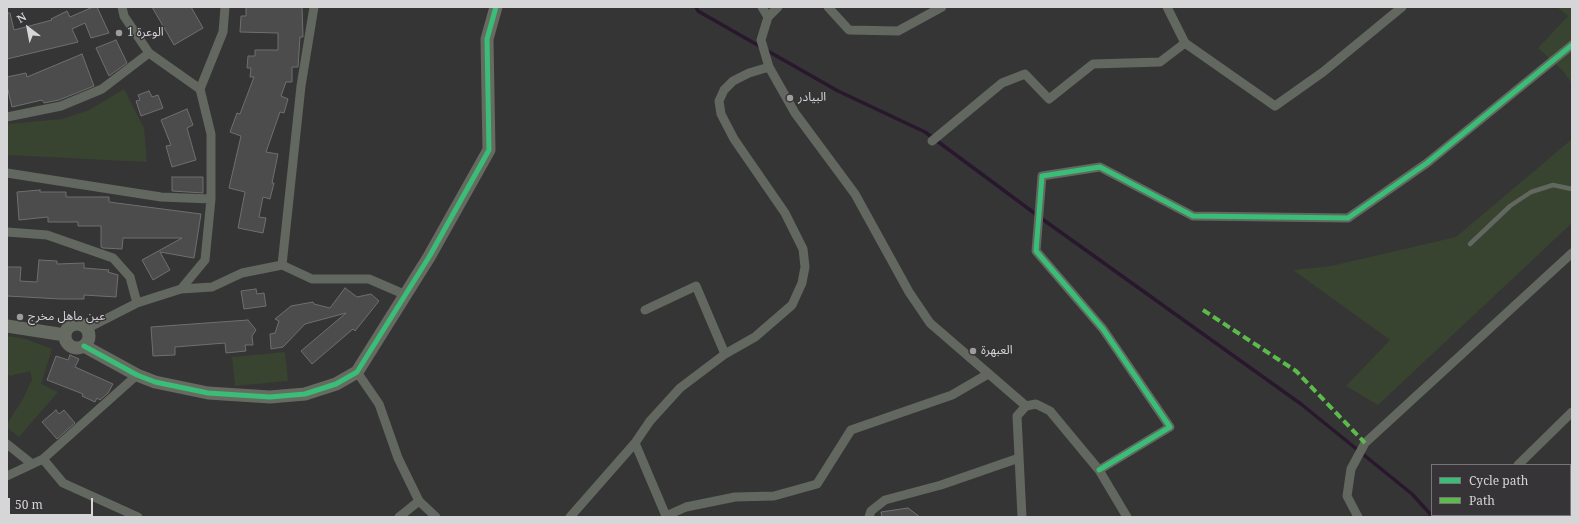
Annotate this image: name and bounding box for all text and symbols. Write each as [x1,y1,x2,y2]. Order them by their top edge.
north arrow [8,8,48,48]
text: N [14,9,29,26]
place label: الوعرة 1 [127,26,164,40]
marker: الوعرة 1 [114,28,124,38]
place label: البيادر [798,91,826,105]
marker: البيادر [785,93,795,103]
place label: عين ماهل مخرج [28,310,105,324]
marker: عين ماهل مخرج [15,312,25,322]
place label: العبهرة [981,344,1013,358]
marker: العبهرة [968,346,978,356]
legend [1431,464,1571,516]
text: Cycle path [1469,472,1528,489]
scale bar [10,490,95,516]
text: Path [1469,492,1495,509]
text: 50 m [15,496,43,513]

